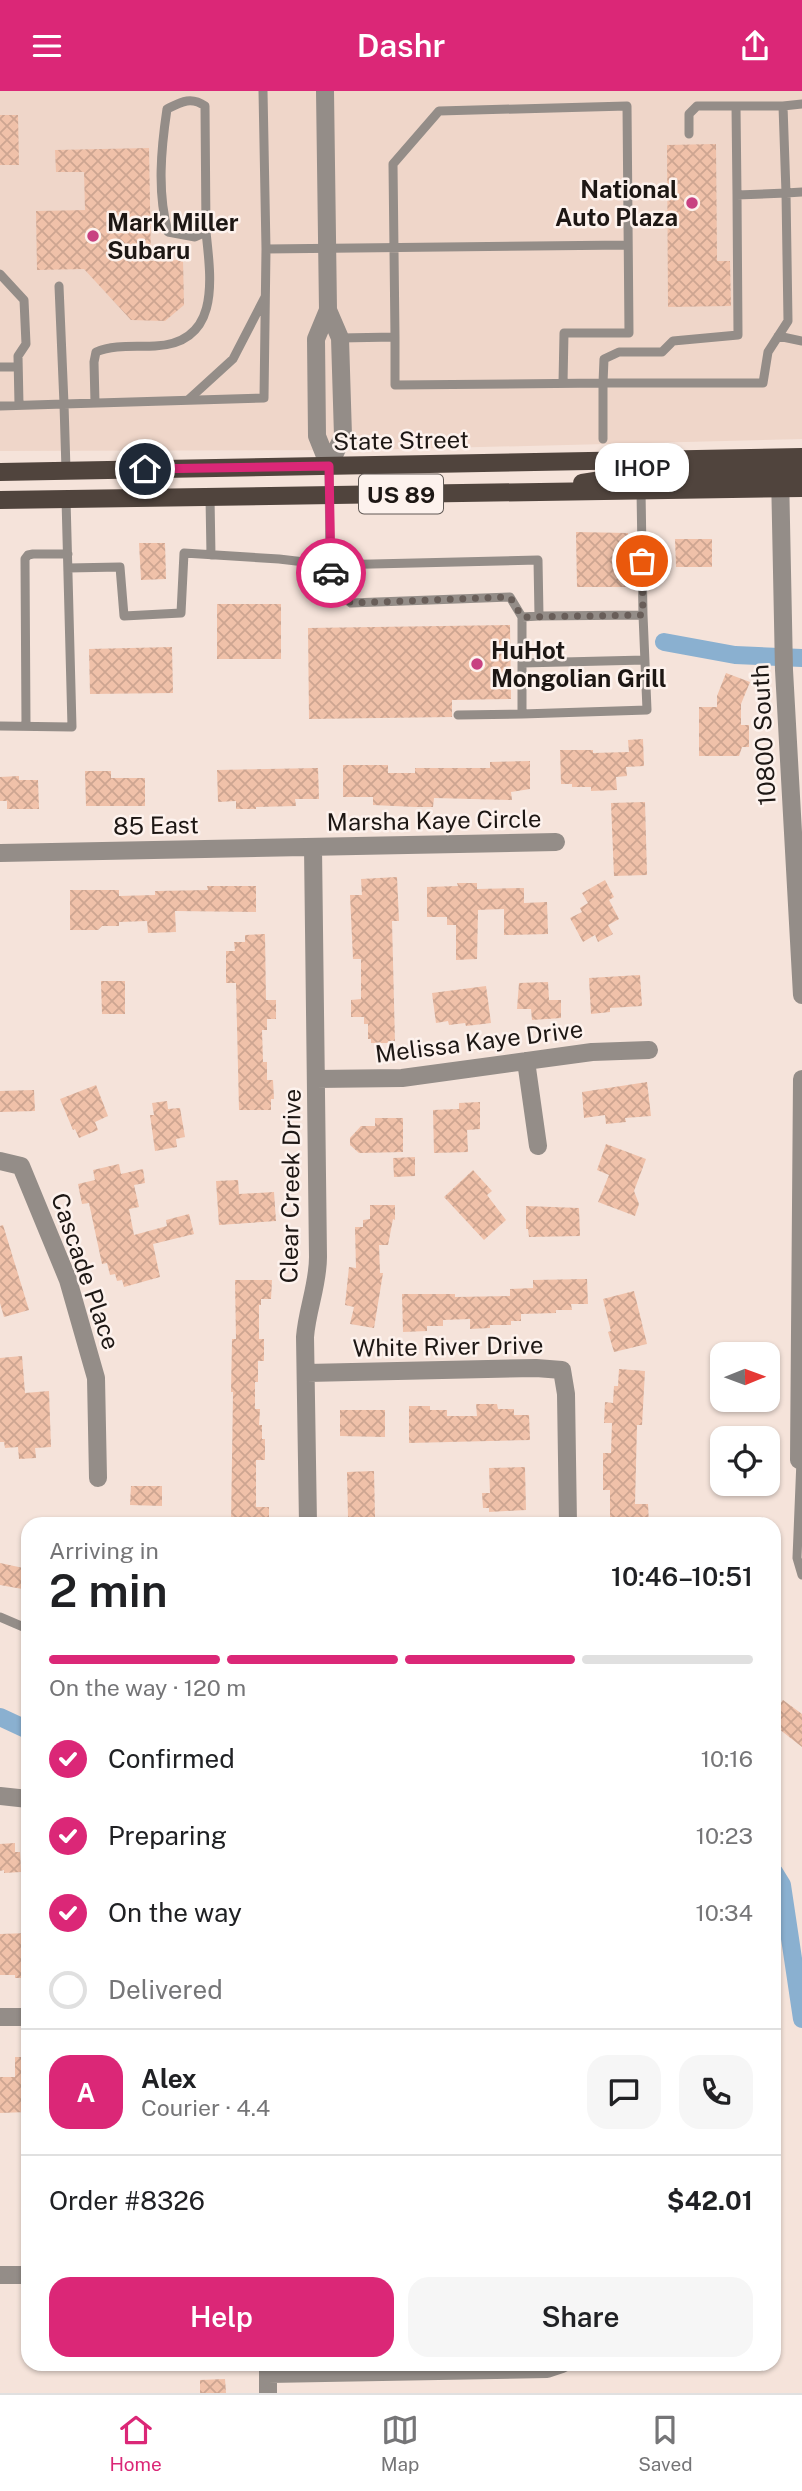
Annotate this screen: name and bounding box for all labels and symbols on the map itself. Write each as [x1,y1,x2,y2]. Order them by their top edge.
place label: National Auto Plaza [555,175,678,231]
marker: National Auto Plaza [684,195,700,211]
place label: Mark Miller Subaru [107,208,239,264]
marker: Mark Miller Subaru [85,228,101,244]
street label: State Street [333,425,469,455]
pin [115,439,175,499]
callout: IHOP [595,442,689,491]
road number: US 89 [359,475,443,513]
pin [612,531,672,591]
courier [296,538,366,608]
place label: HuHot Mongolian Grill [491,636,667,692]
marker: HuHot Mongolian Grill [469,656,485,672]
street label: 10800 South [745,664,781,806]
street label: Marsha Kaye Circle [326,804,542,836]
street label: 85 East [113,810,199,840]
street label: Melissa Kaye Drive [373,1014,585,1068]
street label: Clear Creek Drive [274,1088,306,1284]
street label: Cascade Place [46,1189,126,1353]
street label: White River Drive [352,1330,544,1362]
north arrow [710,1342,780,1412]

